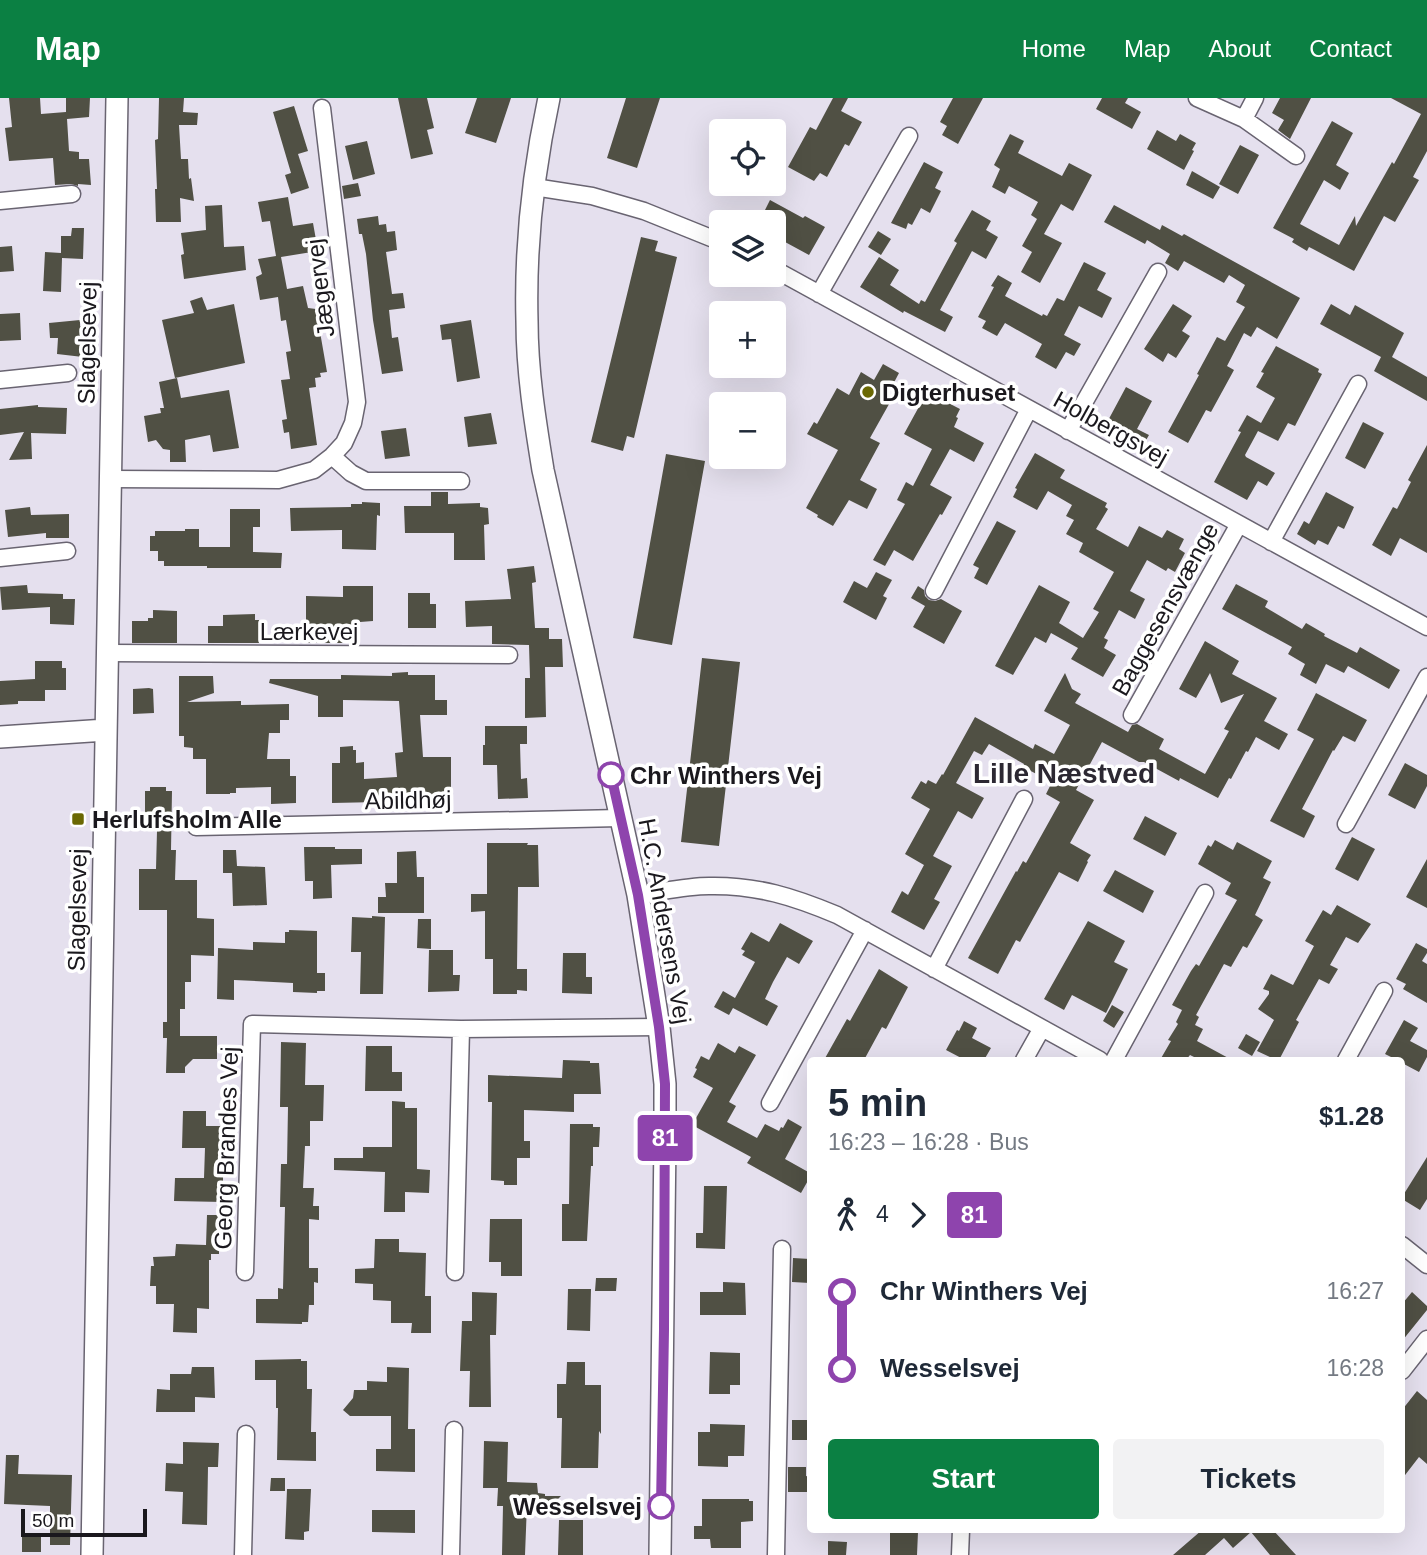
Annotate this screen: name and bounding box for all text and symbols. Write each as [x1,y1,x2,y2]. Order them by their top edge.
text: Map [35,30,101,67]
text: Home [1022,35,1086,62]
text: Map [1124,35,1171,62]
text: About [1209,35,1271,62]
text: Contact [1309,35,1392,62]
map controls [709,119,786,469]
button: locate [709,119,786,196]
button: layers [709,210,786,287]
street label: Jægervej [301,237,339,339]
street label: Slagelsevej [72,281,102,405]
button: + [709,301,786,378]
place label: Digterhuset [882,379,1015,406]
marker: Digterhuset [860,384,876,400]
street label: Holbergsvej [1049,385,1173,471]
button: − [709,392,786,469]
street label: Baggesensvænge [1106,518,1224,700]
street label: Lærkevej [260,618,358,645]
district label: Lille Næstved [973,758,1155,789]
marker: Chr Winthers Vej [598,762,624,788]
place label: Chr Winthers Vej [630,762,822,789]
street label: Abildhøj [364,786,452,814]
place label: Herlufsholm Alle [92,806,282,833]
marker: Herlufsholm Alle [70,811,86,827]
street label: H.C. Andersens Vej [634,816,696,1026]
street label: Slagelsevej [62,848,92,972]
street label: Georg Brandes Vej [209,1046,243,1250]
text: 5 min [828,1082,927,1124]
text: $1.28 [1319,1101,1384,1131]
line badge: 81 [634,1115,696,1161]
text: 81 [652,1124,678,1151]
text: 16:23 – 16:28 · Bus [828,1129,1029,1155]
icon: walk [828,1196,866,1234]
icon: forward [899,1196,937,1234]
text: 4 [876,1201,889,1227]
text: 81 [961,1201,988,1228]
text: Chr Winthers Vej [880,1276,1088,1306]
text: 16:27 [1326,1278,1384,1304]
text: Wesselsvej [880,1353,1020,1383]
text: 16:28 [1326,1355,1384,1381]
button: Start [828,1439,1099,1519]
button: Tickets [1113,1439,1384,1519]
place label: Wesselsvej [513,1493,642,1520]
marker: Wesselsvej [648,1493,674,1519]
scale bar [21,1506,147,1538]
text: 50 m [32,1510,74,1531]

